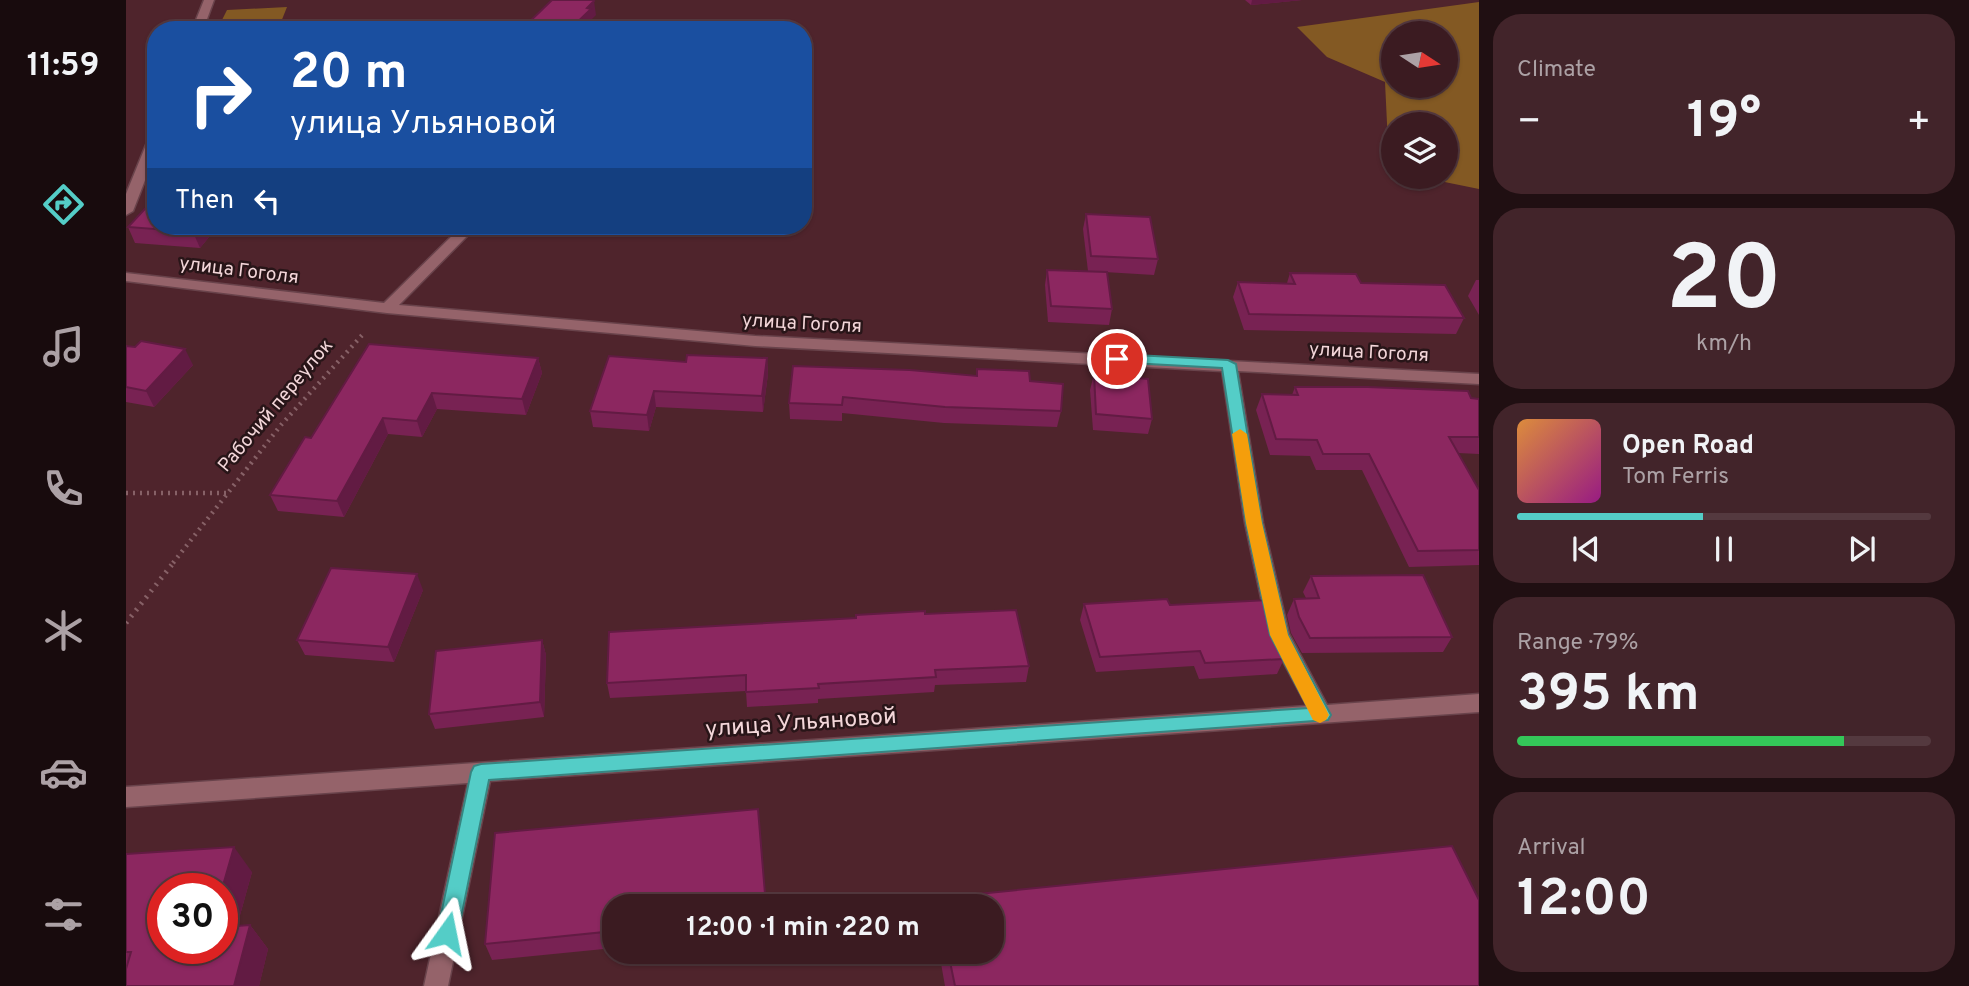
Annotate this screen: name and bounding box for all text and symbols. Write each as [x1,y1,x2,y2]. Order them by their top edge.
north arrow [1381,21,1458,98]
map controls [1381,21,1458,189]
text: 20 m [290,44,407,106]
text: 11:59 [27,47,99,87]
icon: right [175,49,266,140]
text: Climate [1517,56,1596,85]
text: 19° [1687,90,1761,156]
text: − [1517,99,1542,148]
text: + [1906,99,1931,148]
text: улица Ульяновой [290,105,557,145]
button: layers [1381,112,1458,189]
icon: directions [39,180,88,229]
icon: left [248,182,286,220]
text: Then [175,185,234,218]
text: 20 [1666,227,1782,342]
street label: улица Гоголя [178,252,300,290]
street label: улица Гоголя [741,309,863,339]
icon: music [39,322,88,371]
pin [1087,329,1147,389]
text: km/h [1696,330,1752,359]
street label: Рабочий переулок [213,334,339,478]
street label: улица Гоголя [1308,338,1430,368]
icon: arrive [1098,340,1136,378]
text: Open Road [1622,430,1754,463]
text: Tom Ferris [1622,463,1729,492]
icon: phone [39,464,88,513]
icon: previous [1567,530,1605,568]
icon: pause [1705,530,1743,568]
icon: next [1843,530,1881,568]
icon: climate [39,606,88,655]
text: Range · 79% [1517,629,1639,658]
text: 395 km [1517,663,1700,729]
street label: улица Ульяновой [704,703,898,745]
icon: car [39,748,88,797]
text: Arrival [1517,834,1586,863]
text: 12:00 [1517,868,1651,934]
speed limit sign: 30 [147,873,238,964]
icon: filters [39,890,88,939]
position arrow [410,896,484,970]
text: 12:00 · 1 min · 220 m [686,912,920,945]

